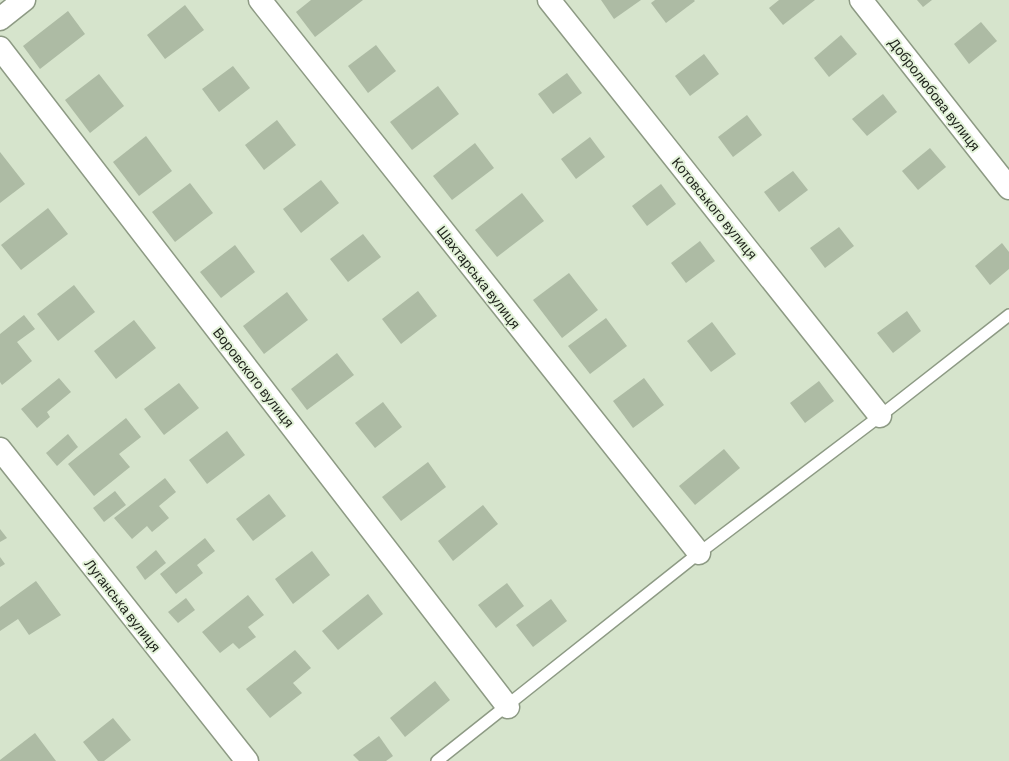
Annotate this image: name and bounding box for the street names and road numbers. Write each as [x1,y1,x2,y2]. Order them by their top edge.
street label: Добролюбова вулиця [886,34,984,154]
street label: Котовського вулиця [669,154,761,262]
street label: Шахтарська вулиця [434,222,524,332]
street label: Воровского вулиця [210,324,298,430]
street label: Луганська вулиця [81,555,165,655]

